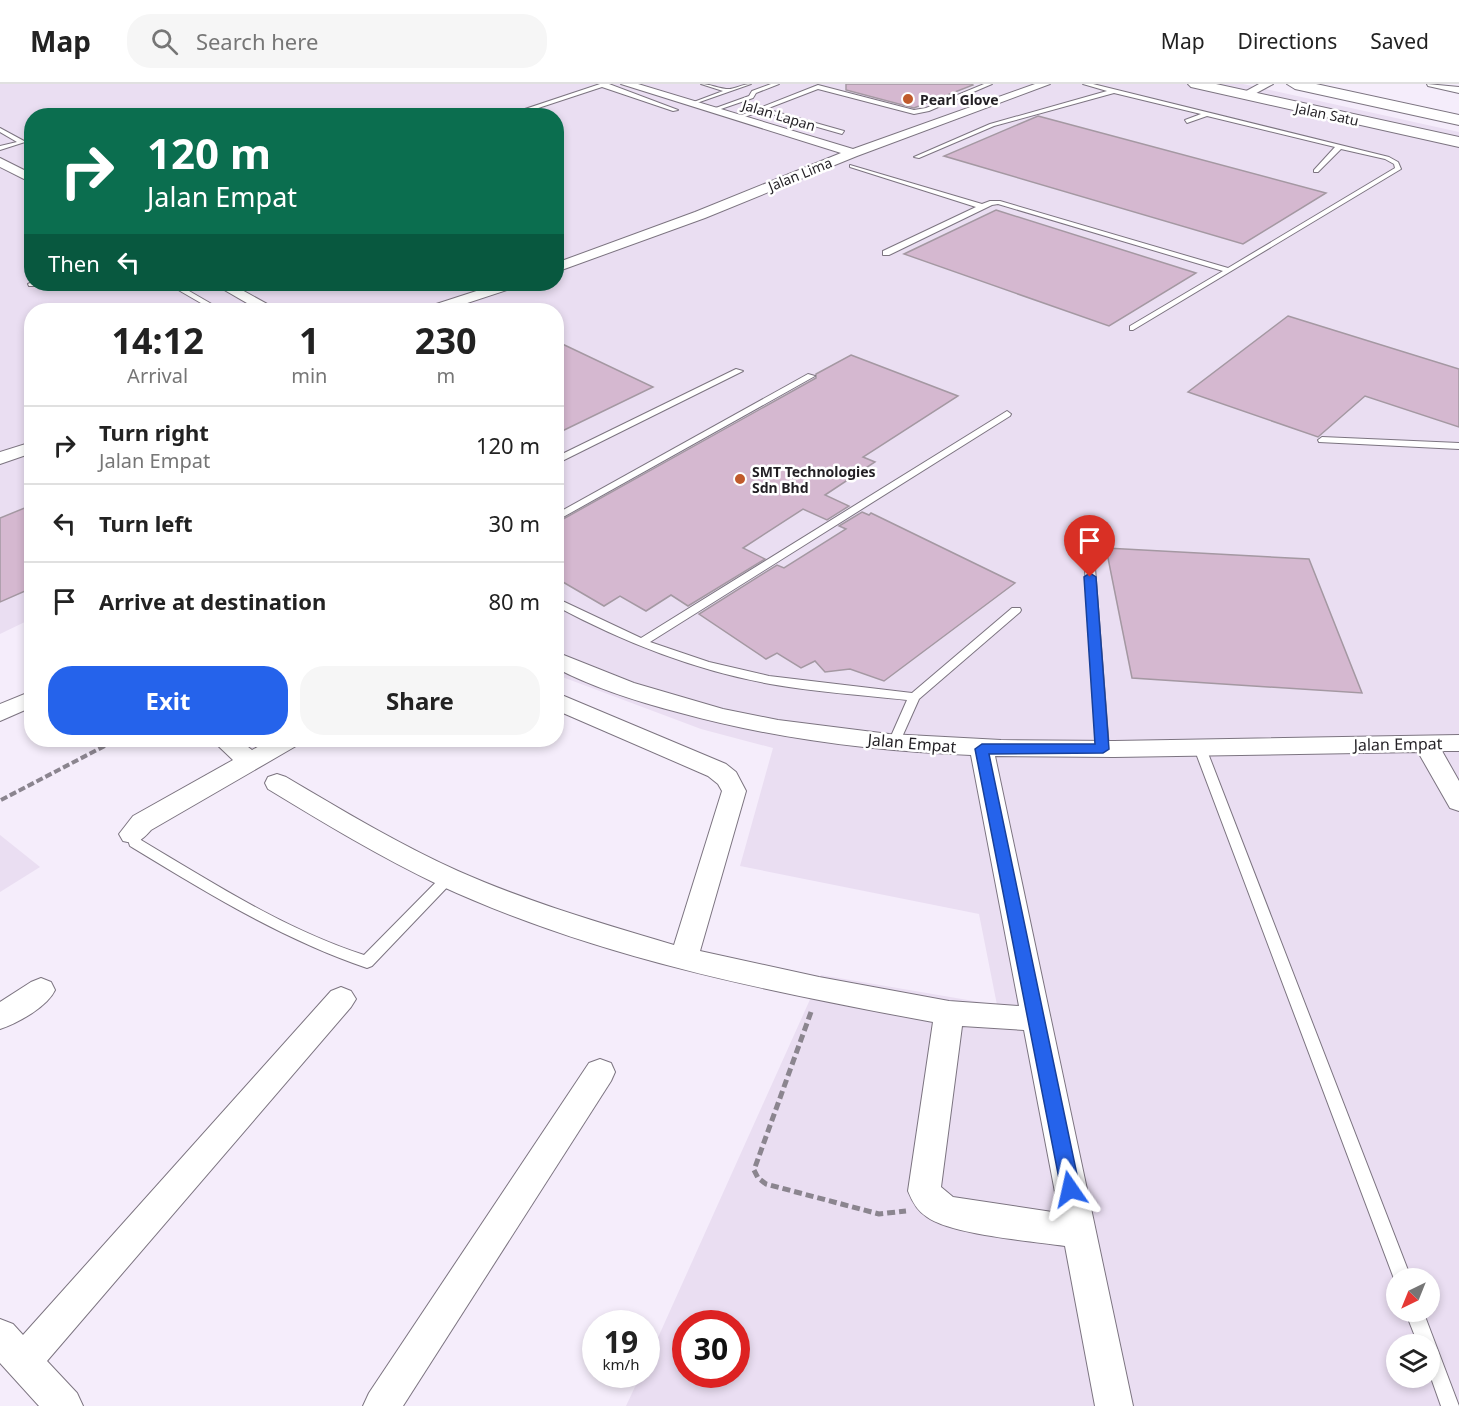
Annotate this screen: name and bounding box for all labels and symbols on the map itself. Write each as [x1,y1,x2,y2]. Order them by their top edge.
place label: Pearl Glove [920,90,999,109]
marker: Pearl Glove [901,92,915,106]
street label: Jalan Lapan [738,94,818,135]
street label: Jalan Satu [1291,98,1361,130]
street label: Jalan Lima [763,153,835,196]
place label: SMT Technologies Sdn Bhd [752,462,876,497]
marker: SMT Technologies Sdn Bhd [733,472,747,486]
pin [1064,515,1115,577]
street label: Jalan Empat [865,728,957,758]
street label: Jalan Empat [1351,732,1443,756]
position arrow [1038,1157,1102,1221]
north arrow [1386,1268,1440,1322]
speed limit sign: 30 [672,1310,750,1388]

